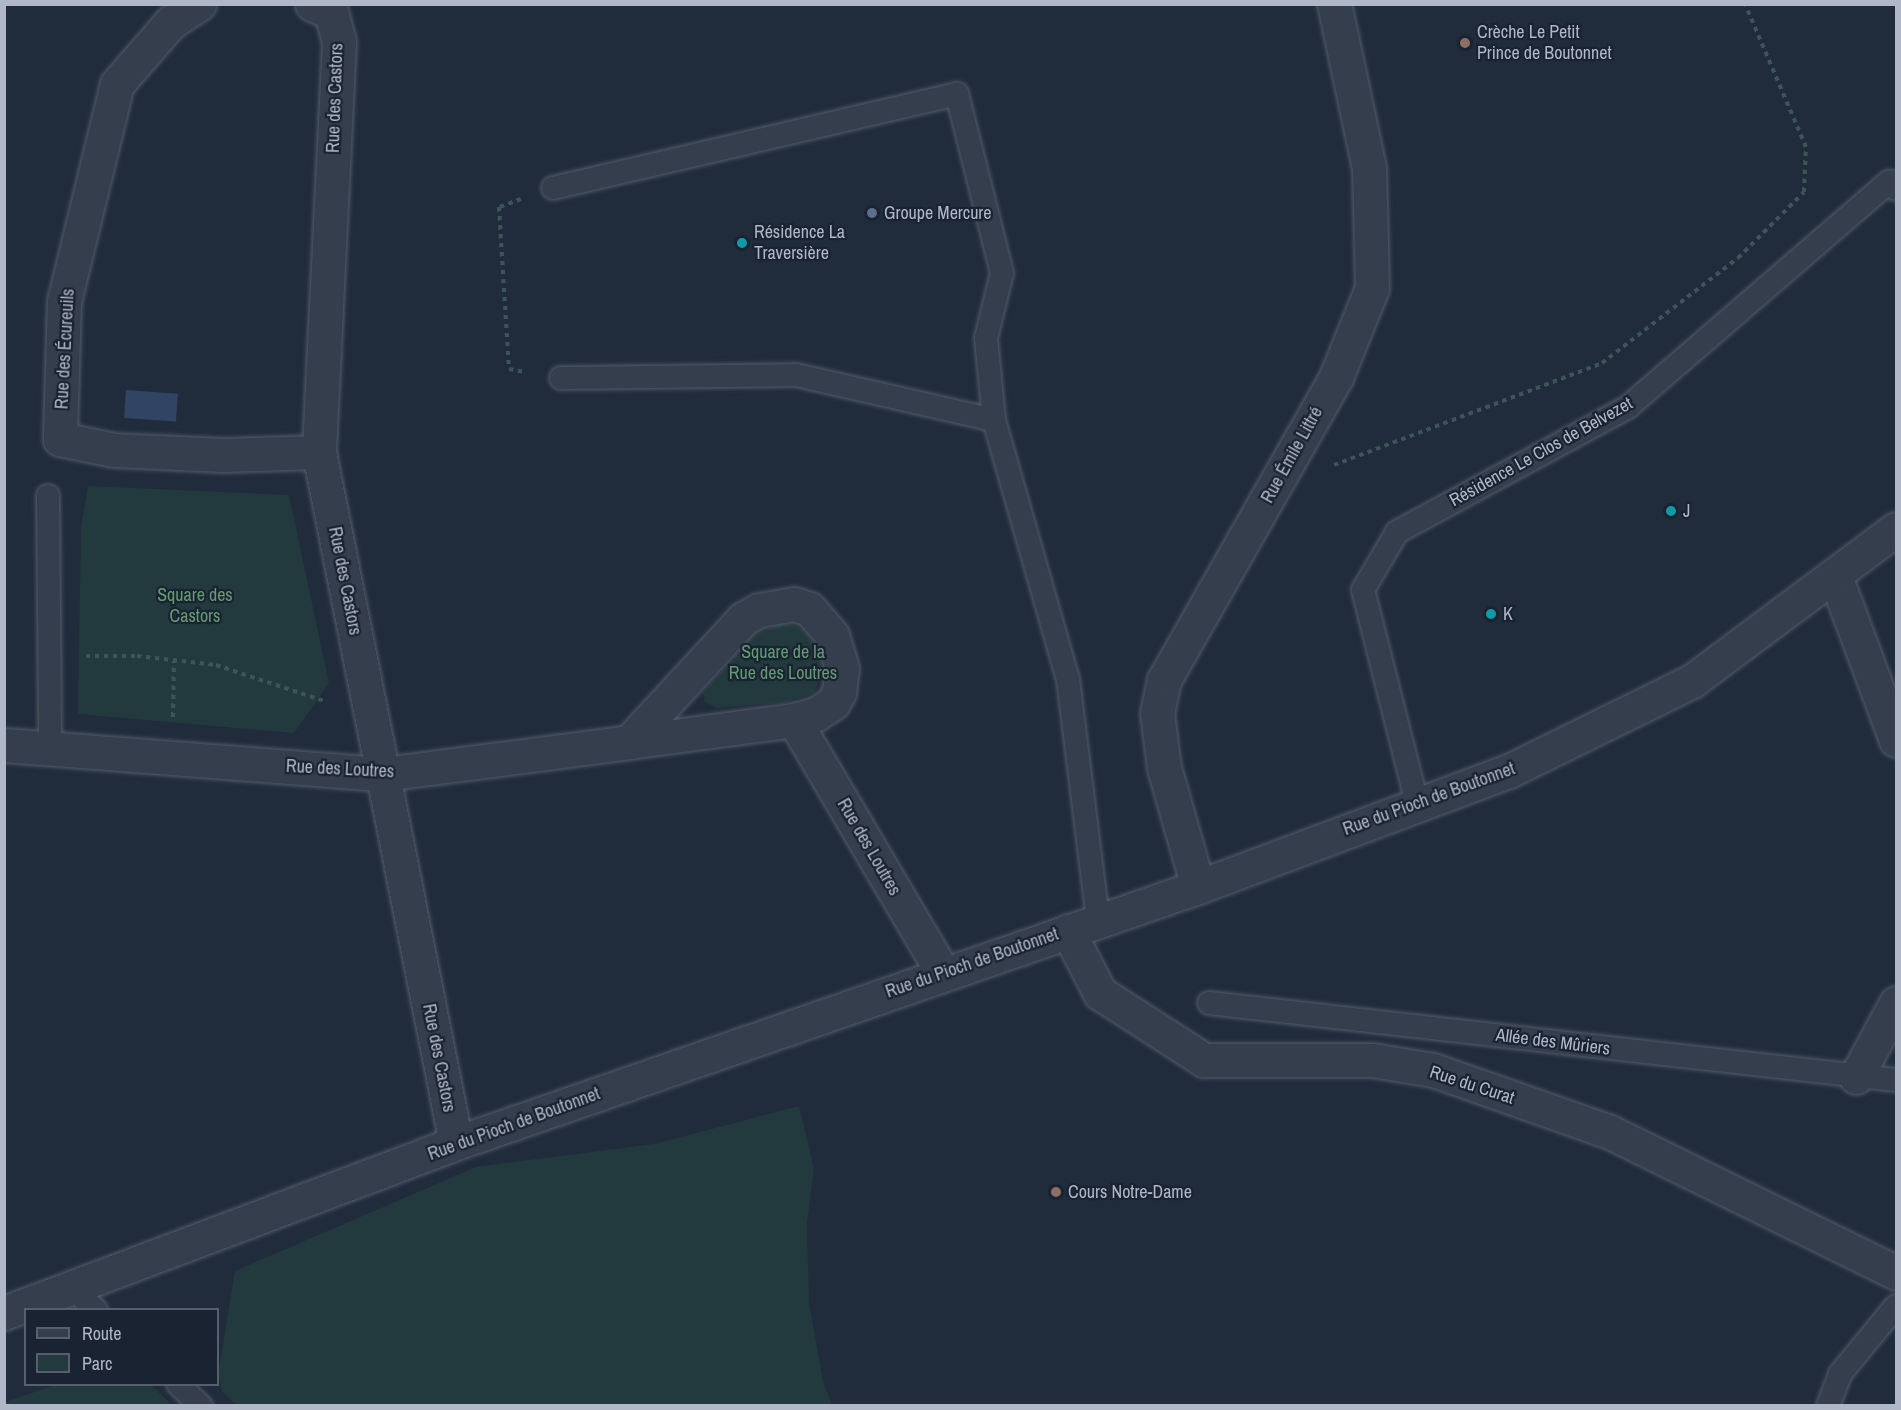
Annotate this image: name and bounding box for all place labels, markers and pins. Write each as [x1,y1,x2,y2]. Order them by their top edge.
place label: Crèche Le Petit Prince de Boutonnet [1477,22,1612,64]
marker: Crèche Le Petit Prince de Boutonnet [1458,36,1472,50]
place label: Groupe Mercure [884,202,991,224]
marker: Groupe Mercure [865,206,879,220]
place label: Résidence La Traversière [754,222,845,264]
marker: Résidence La Traversière [735,236,749,250]
place label: J [1683,500,1690,522]
marker: J [1664,504,1678,518]
place label: K [1503,603,1513,625]
marker: K [1484,607,1498,621]
place label: Cours Notre-Dame [1068,1181,1192,1203]
marker: Cours Notre-Dame [1049,1185,1063,1199]

